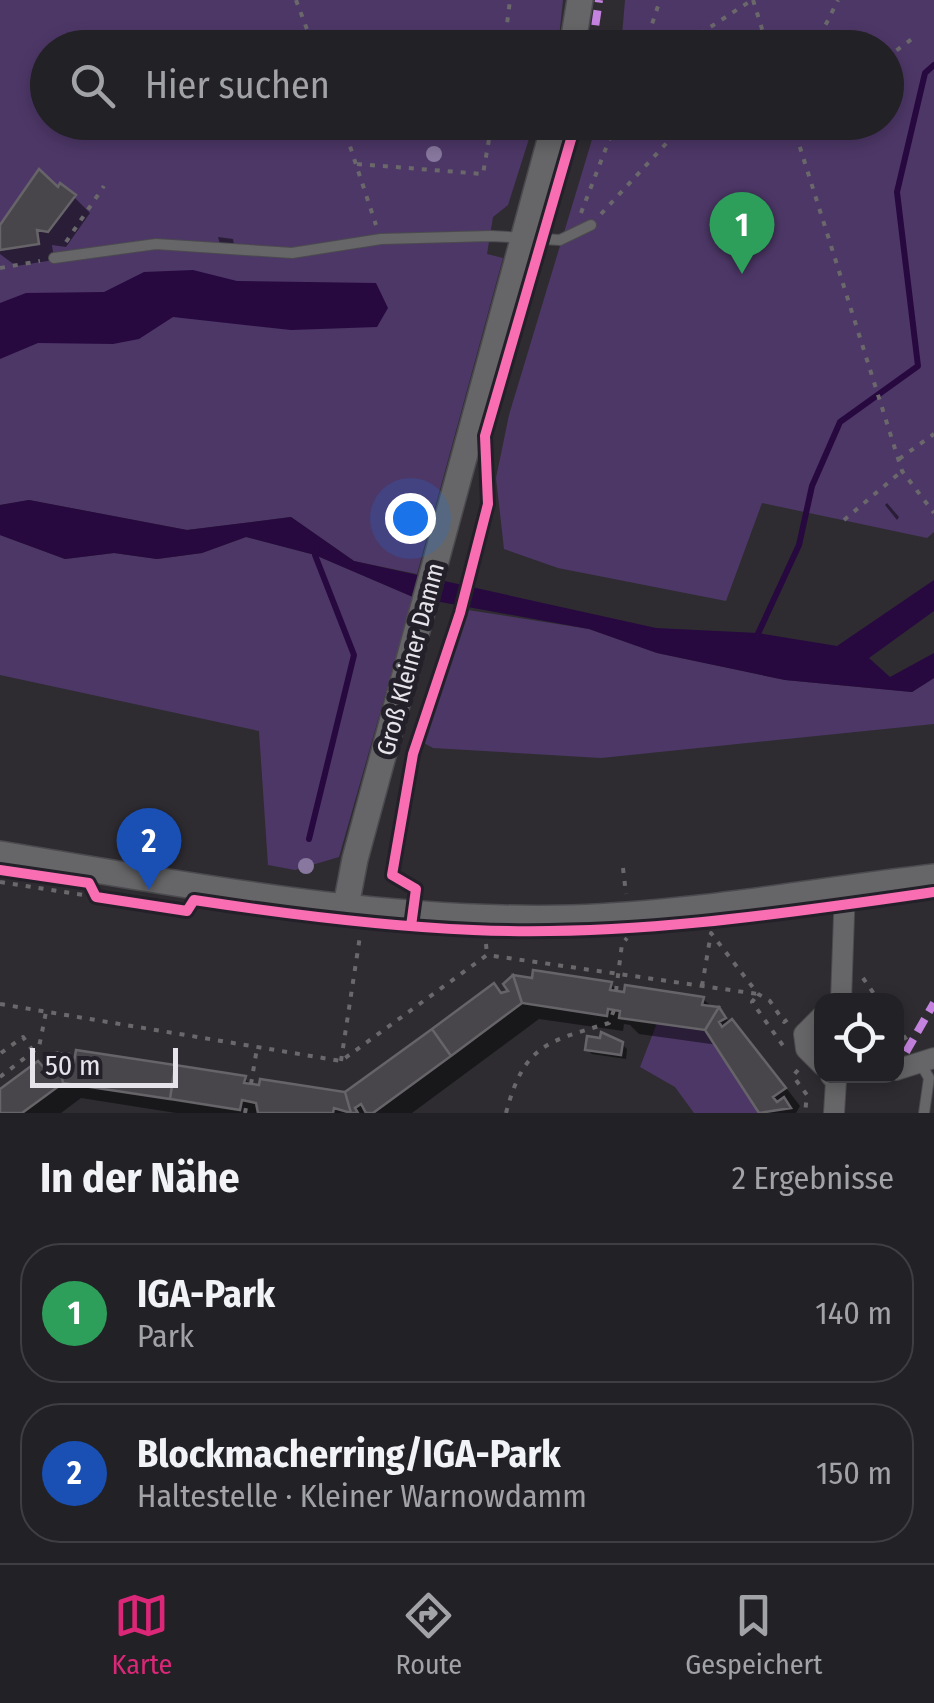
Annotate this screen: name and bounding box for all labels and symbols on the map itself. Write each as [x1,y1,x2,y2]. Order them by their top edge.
pin: 1 [710,192,774,274]
your location [385,493,436,544]
street label: Groß Kleiner Damm [371,560,451,759]
pin: 2 [116,808,182,890]
scale bar [30,1043,178,1088]

